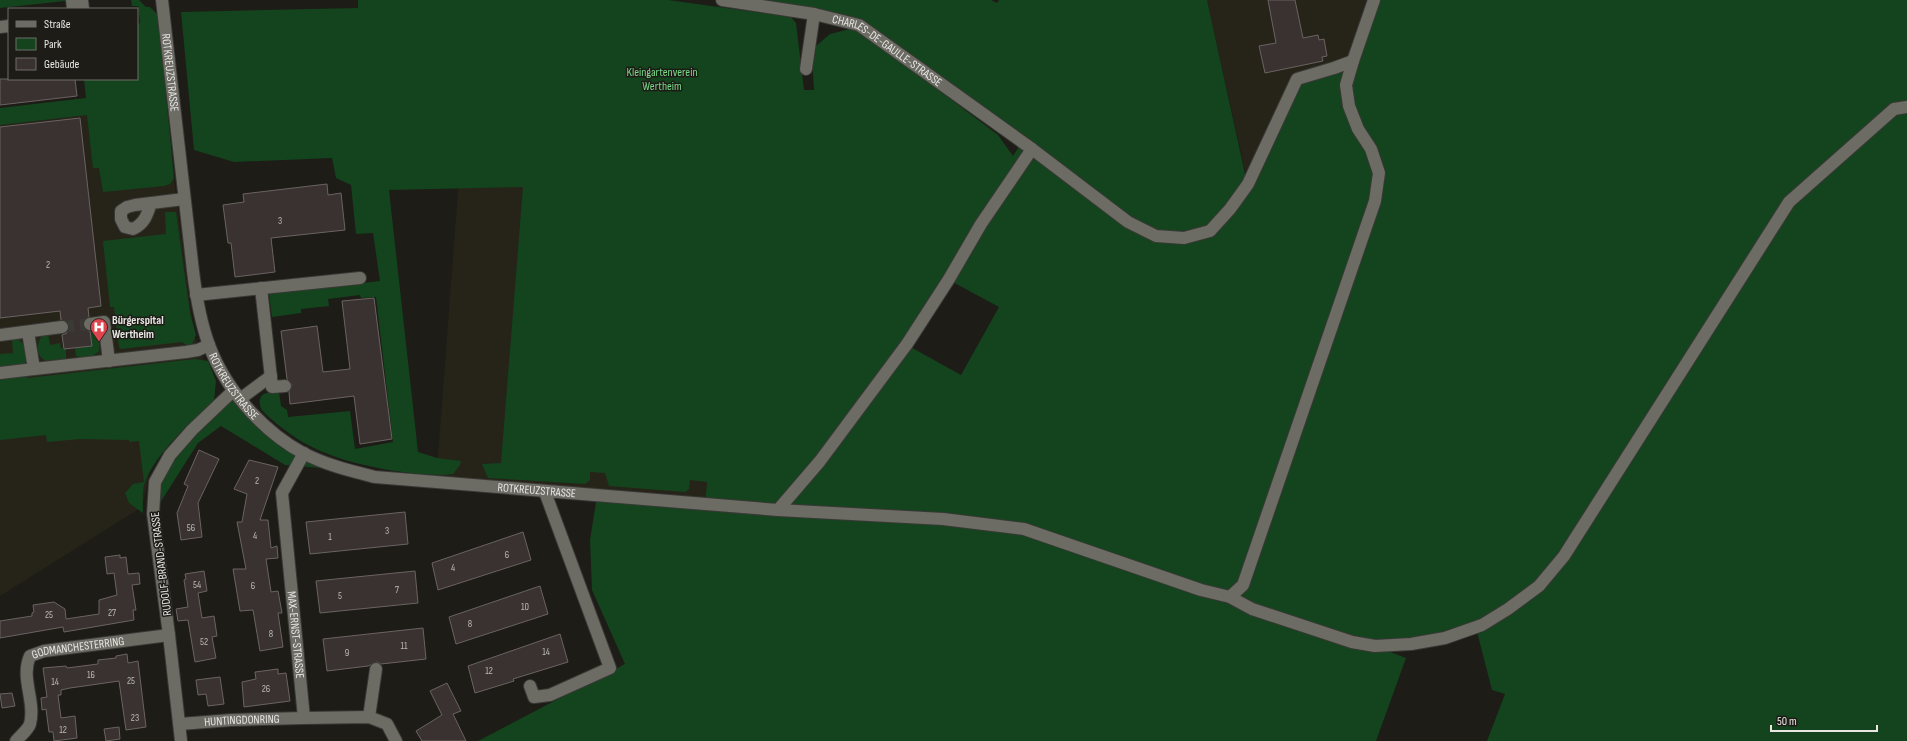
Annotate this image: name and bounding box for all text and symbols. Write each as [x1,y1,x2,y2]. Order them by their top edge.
legend [8,8,138,80]
street label: CHARLES-DE-GAULLE-STRASSE [831,12,945,90]
text: Straße [44,17,71,32]
street label: ROTKREUZSTRASSE [158,33,182,112]
text: Park [44,37,62,52]
text: Gebäude [44,57,79,72]
park label: Kleingartenverein Wertheim [626,65,698,94]
house number: 3 [278,215,282,227]
house number: 2 [46,259,50,271]
place label: Bürgerspital Wertheim [112,313,164,342]
hospital icon: Bürgerspital Wertheim [89,317,109,342]
street label: ROTKREUZSTRASSE [205,351,262,423]
house number: 2 [255,475,259,487]
street label: ROTKREUZSTRASSE [497,480,576,501]
street label: RUDOLF-BRAND-STRASSE [148,511,175,617]
house number: 56 [187,522,195,534]
house number: 3 [385,525,389,537]
house number: 4 [253,530,257,542]
house number: 1 [328,531,332,543]
house number: 6 [505,549,509,561]
house number: 4 [451,562,455,574]
house number: 54 [193,579,201,591]
house number: 6 [251,580,255,592]
house number: 7 [395,584,399,596]
street label: MAX-ERNST-STRASSE [284,590,307,679]
house number: 5 [338,590,342,602]
house number: 10 [521,601,529,613]
house number: 27 [108,607,116,619]
house number: 25 [45,609,53,621]
house number: 8 [468,618,472,630]
house number: 8 [269,628,273,640]
street label: GODMANCHESTERRING [30,634,125,663]
house number: 52 [200,636,208,648]
house number: 11 [401,640,408,652]
house number: 14 [542,646,550,658]
house number: 9 [345,647,349,659]
house number: 12 [485,665,493,677]
house number: 16 [87,669,95,681]
house number: 25 [127,675,135,687]
house number: 14 [51,676,59,688]
house number: 26 [262,683,270,695]
scale bar [1771,707,1877,733]
house number: 23 [131,712,139,724]
street label: HUNTINGDONRING [204,712,280,730]
text: 50 m [1777,714,1797,729]
house number: 12 [59,724,67,736]

